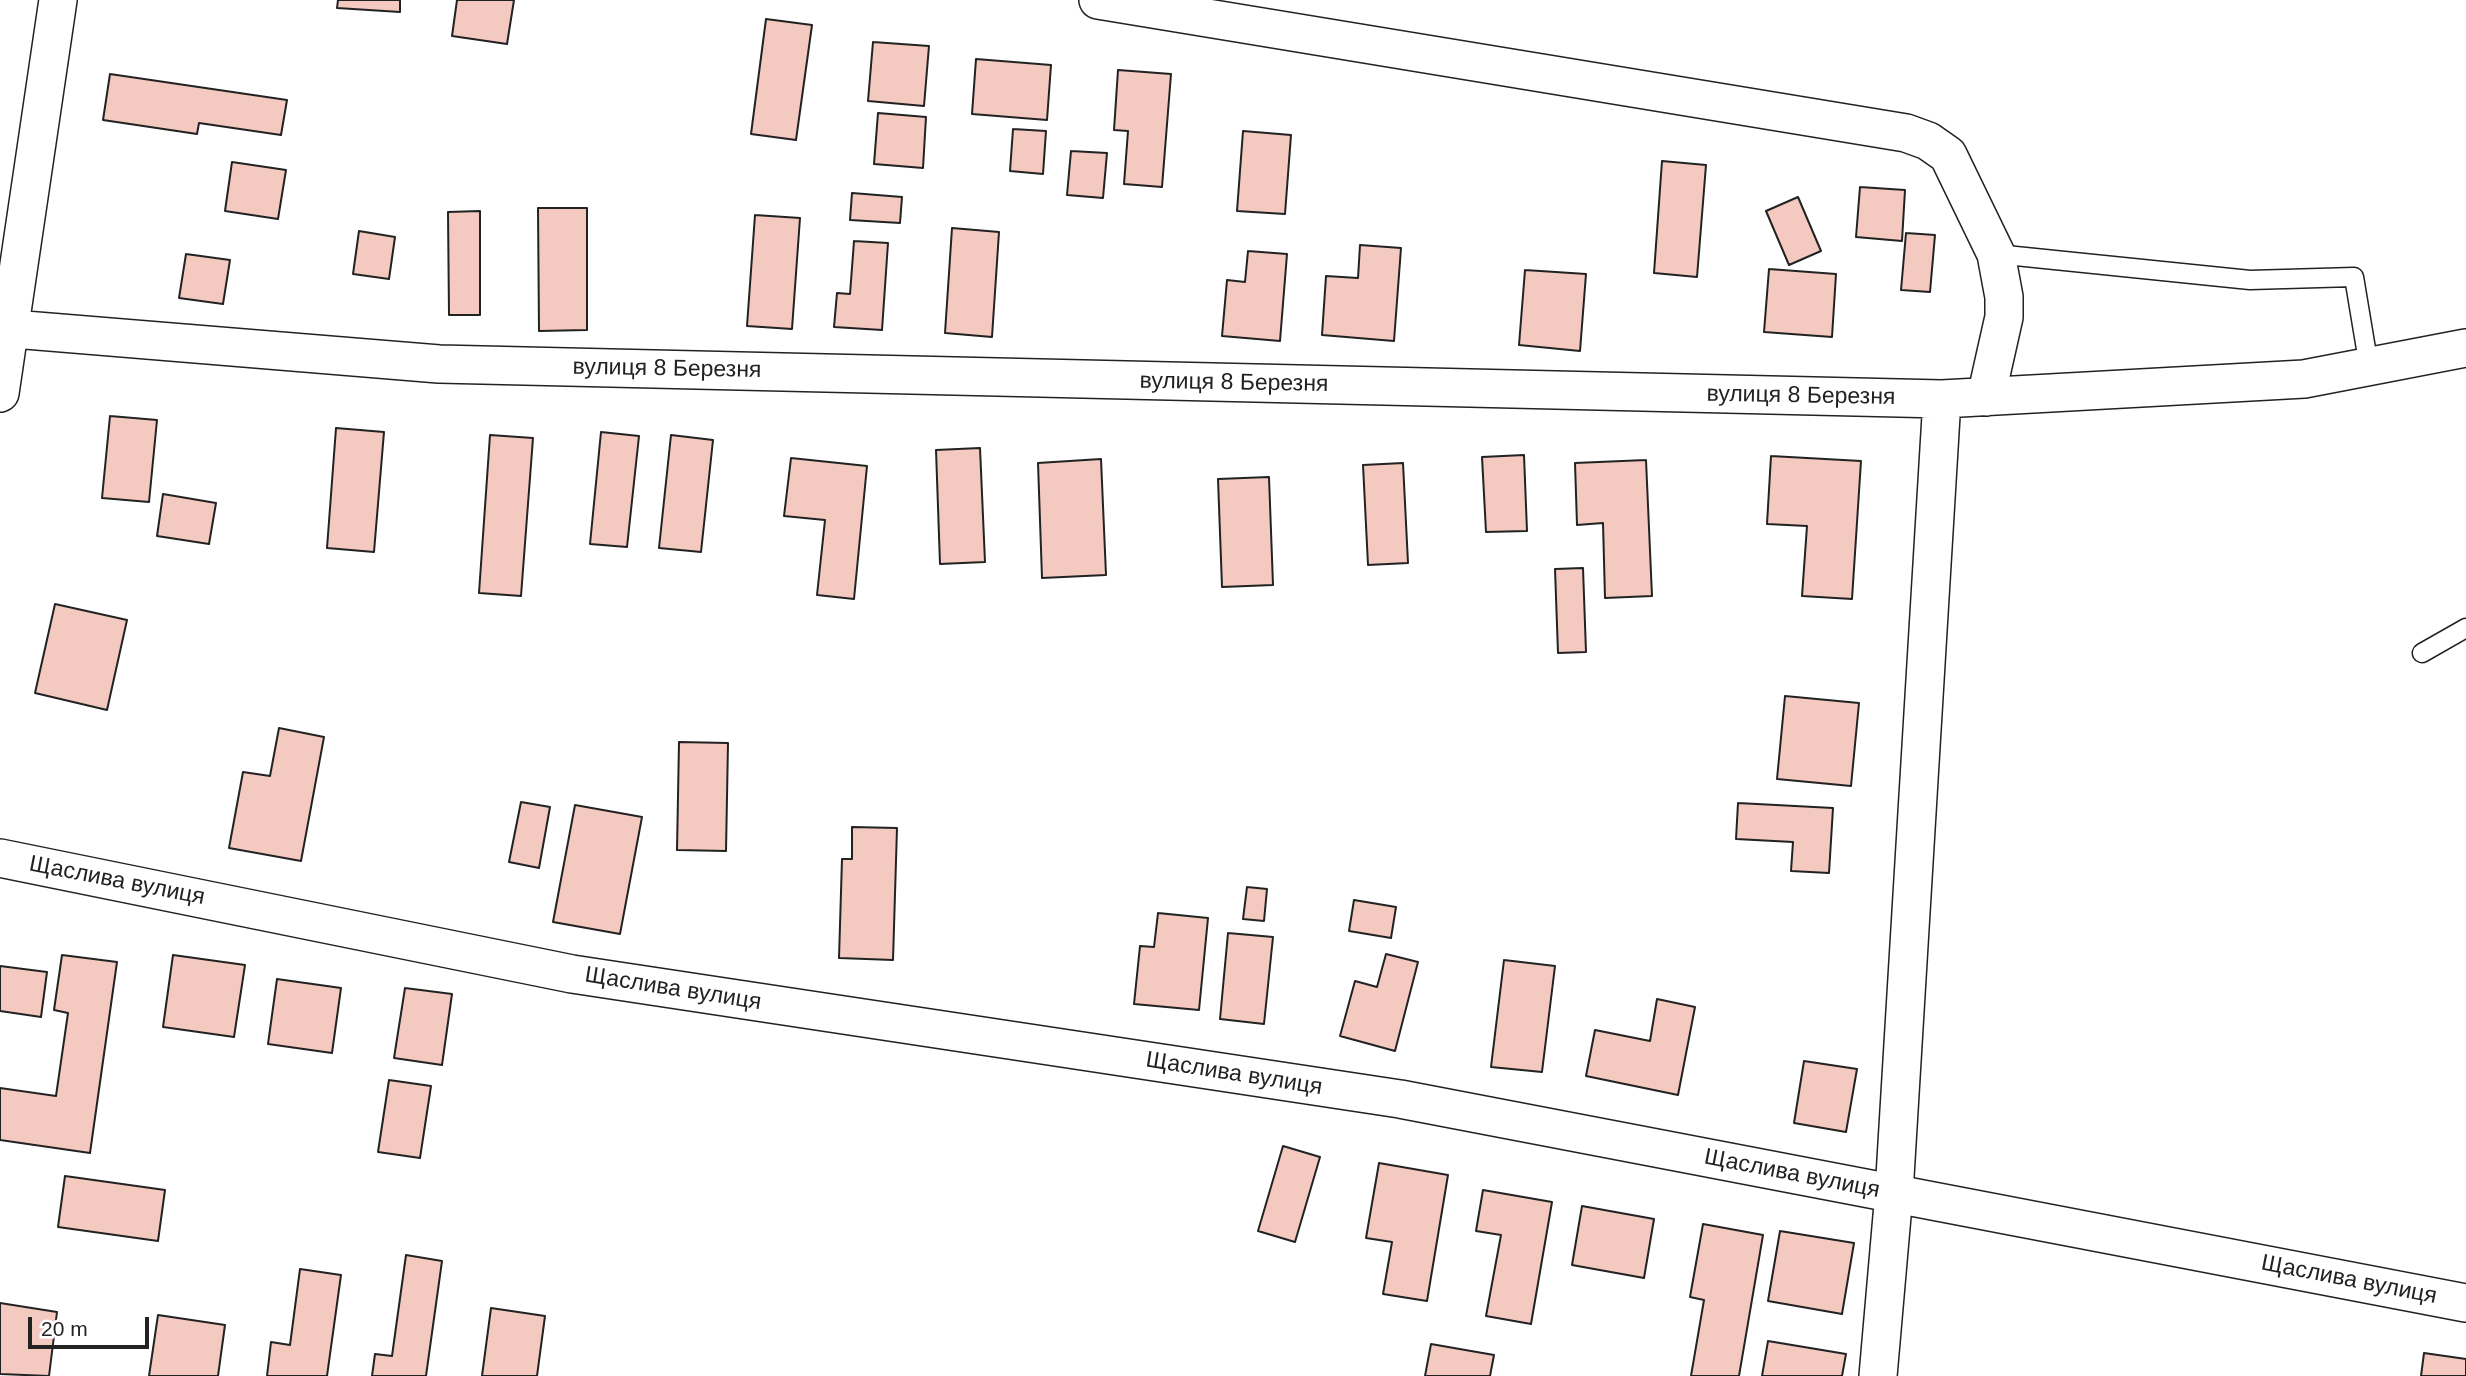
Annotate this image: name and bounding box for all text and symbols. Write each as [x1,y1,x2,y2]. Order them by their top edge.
street label: вулиця 8 Березня [572,354,762,384]
street label: вулиця 8 Березня [1139,368,1329,398]
street label: вулиця 8 Березня [1706,381,1896,411]
street label: Щаслива вулиця [27,850,207,912]
street label: Щаслива вулиця [583,961,763,1017]
street label: Щаслива вулиця [1144,1046,1324,1102]
street label: Щаслива вулиця [1702,1143,1882,1205]
street label: Щаслива вулиця [2259,1249,2439,1311]
scale bar [32,1302,152,1346]
text: 20 m [41,1317,88,1340]

